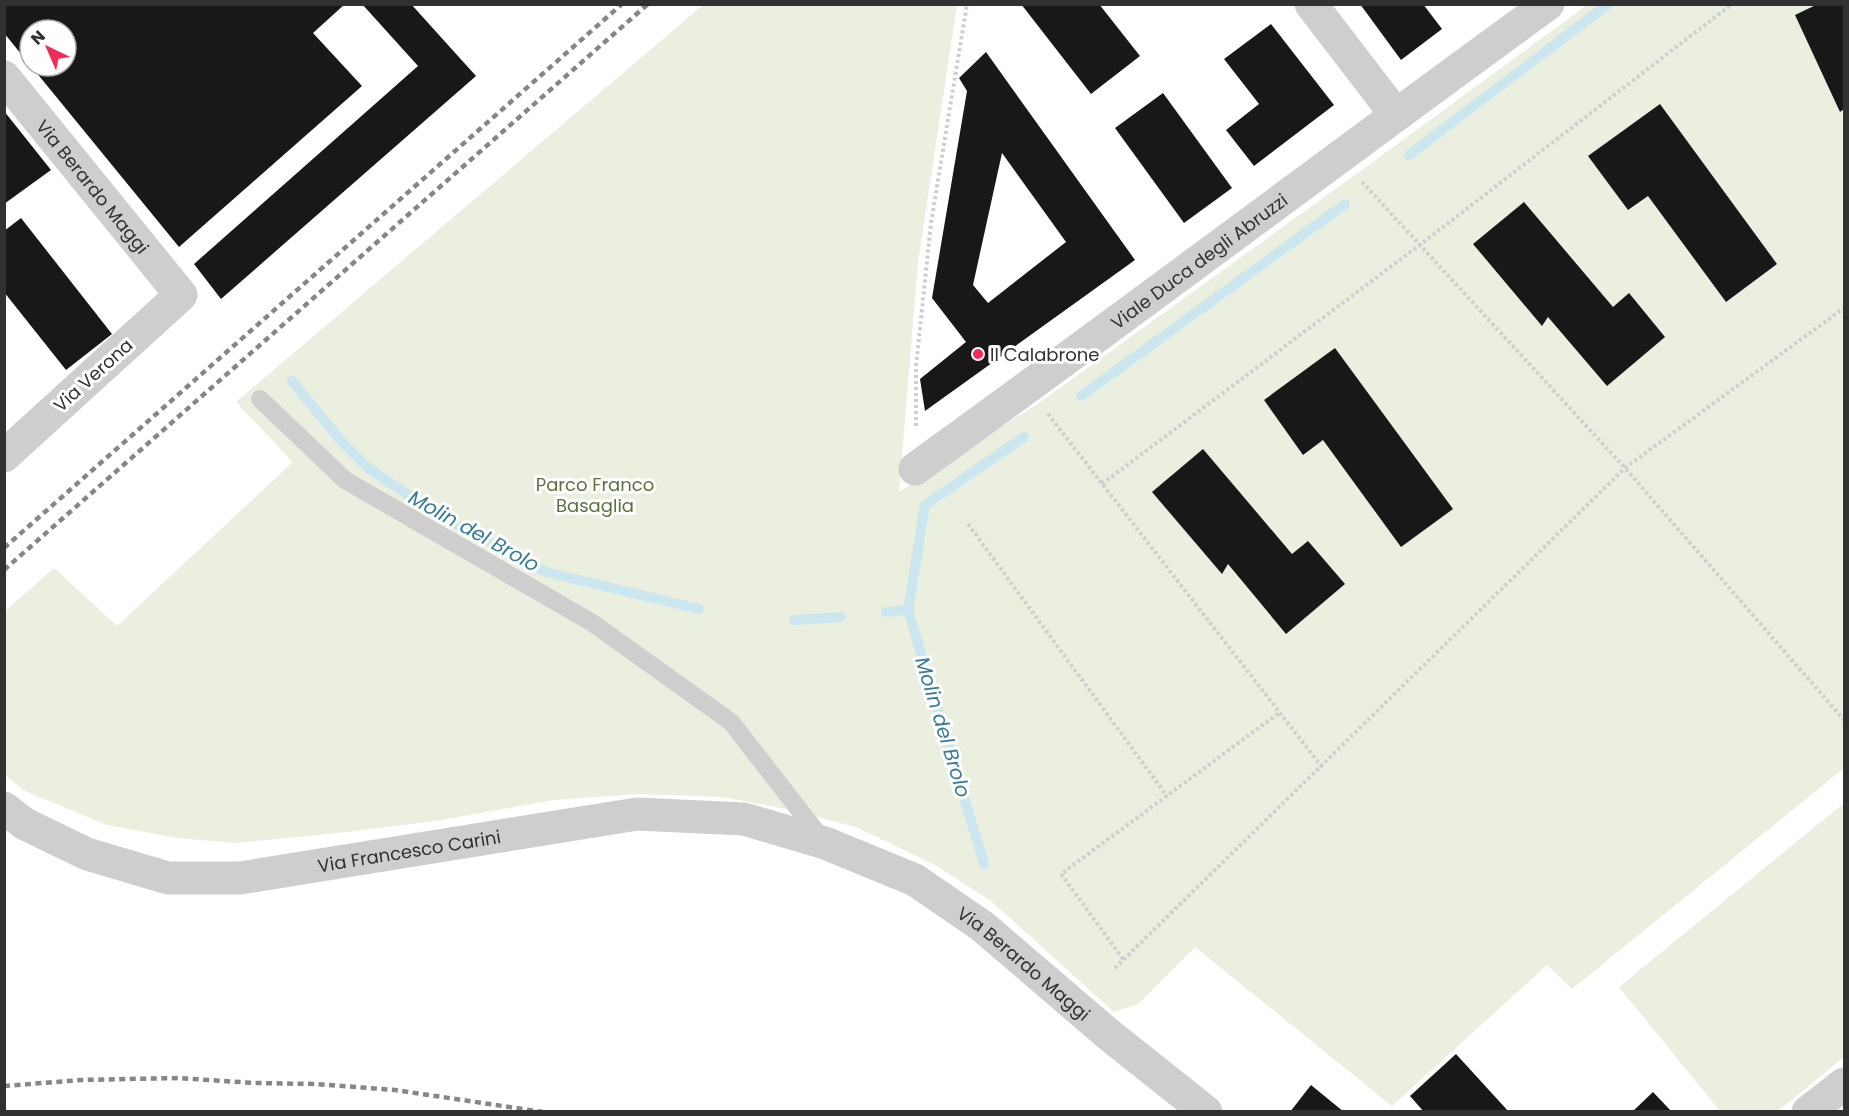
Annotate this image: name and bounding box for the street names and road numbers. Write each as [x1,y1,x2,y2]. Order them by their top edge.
street label: Via Berardo Maggi [31,114,155,259]
street label: Viale Duca degli Abruzzi [1105,187,1292,335]
street label: Via Verona [48,333,138,417]
street label: Via Francesco Carini [316,824,502,878]
street label: Via Berardo Maggi [952,900,1096,1026]

